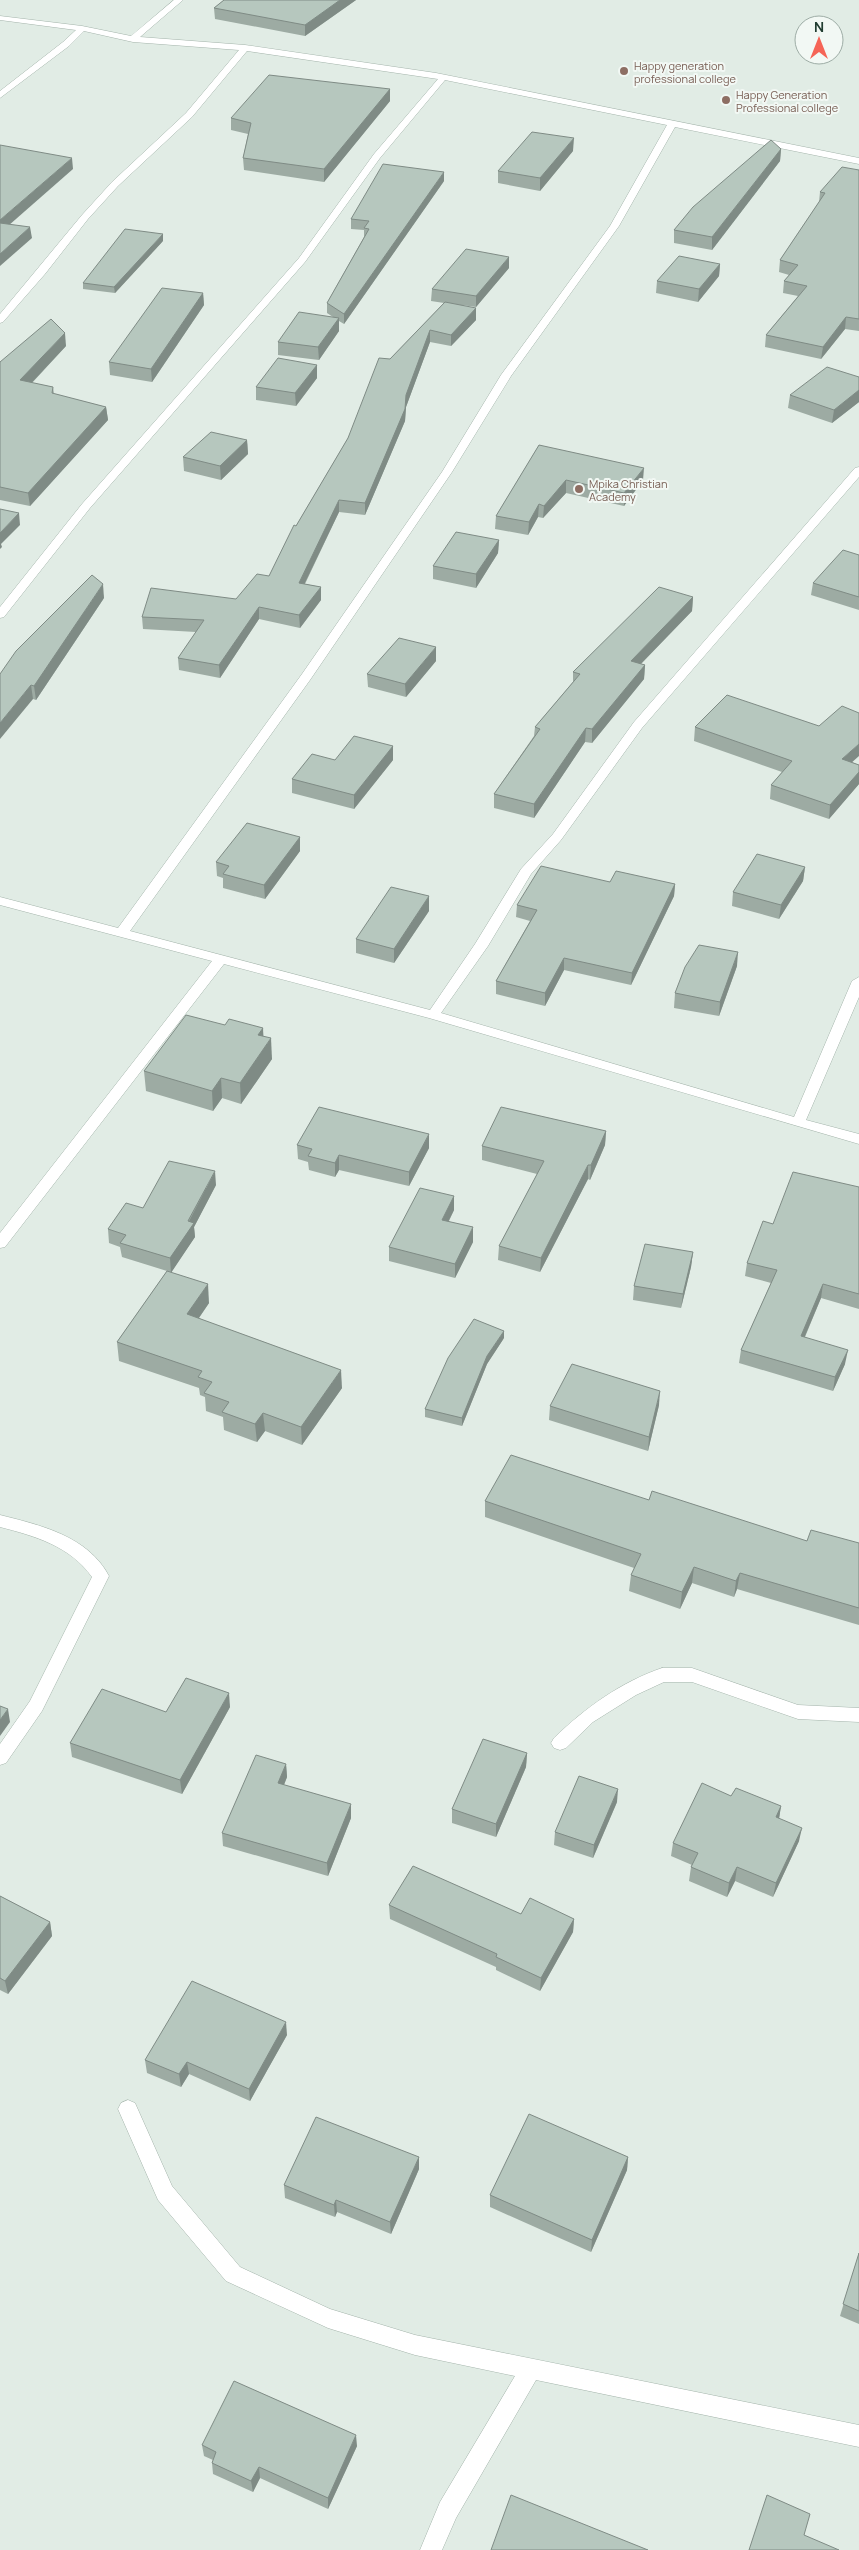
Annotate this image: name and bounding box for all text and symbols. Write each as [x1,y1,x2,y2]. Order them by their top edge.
north arrow [794,15,844,65]
text: N [814,17,824,36]
place label: Happy generation professional college [634,58,737,86]
marker: Happy generation professional college [618,65,630,77]
place label: Happy Generation Professional college [736,87,839,115]
marker: Happy Generation Professional college [720,94,732,106]
place label: Mpika Christian Academy [589,476,667,504]
marker: Mpika Christian Academy [573,483,585,495]

